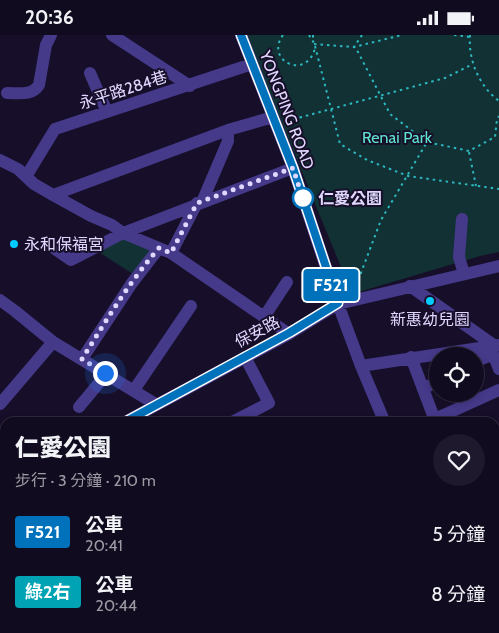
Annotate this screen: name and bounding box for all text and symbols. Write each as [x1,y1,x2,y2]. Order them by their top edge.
text: 20:36 [25,6,74,29]
street label: YONGPING ROAD [255,47,318,172]
street label: 永平路284巷 [77,67,169,113]
park label: Renai Park [362,128,433,147]
marker: 仁愛公園 [292,187,314,209]
place label: 仁愛公園 [318,189,382,208]
place label: 永和保福宮 [24,235,104,254]
marker: 永和保福宮 [8,238,20,250]
line badge: F521 [296,269,366,301]
text: F521 [313,274,349,296]
marker: 新惠幼兒園 [424,295,436,307]
place label: 新惠幼兒園 [390,310,470,329]
street label: 保安路 [231,312,283,352]
map controls [429,347,484,402]
button: locate [429,347,484,402]
your location [93,361,118,386]
text: 仁愛公園 [15,433,111,462]
button: heart [433,434,485,486]
text: 步行 · 3 分鐘 · 210 m [15,471,156,490]
text: 公車 [85,513,123,536]
text: F521 [25,521,60,543]
text: 5 分鐘 [432,523,485,546]
text: 20:41 [85,536,123,555]
text: 公車 [96,573,134,596]
text: 綠2右 [25,581,71,603]
text: 8 分鐘 [431,583,485,606]
text: 20:44 [96,596,137,615]

